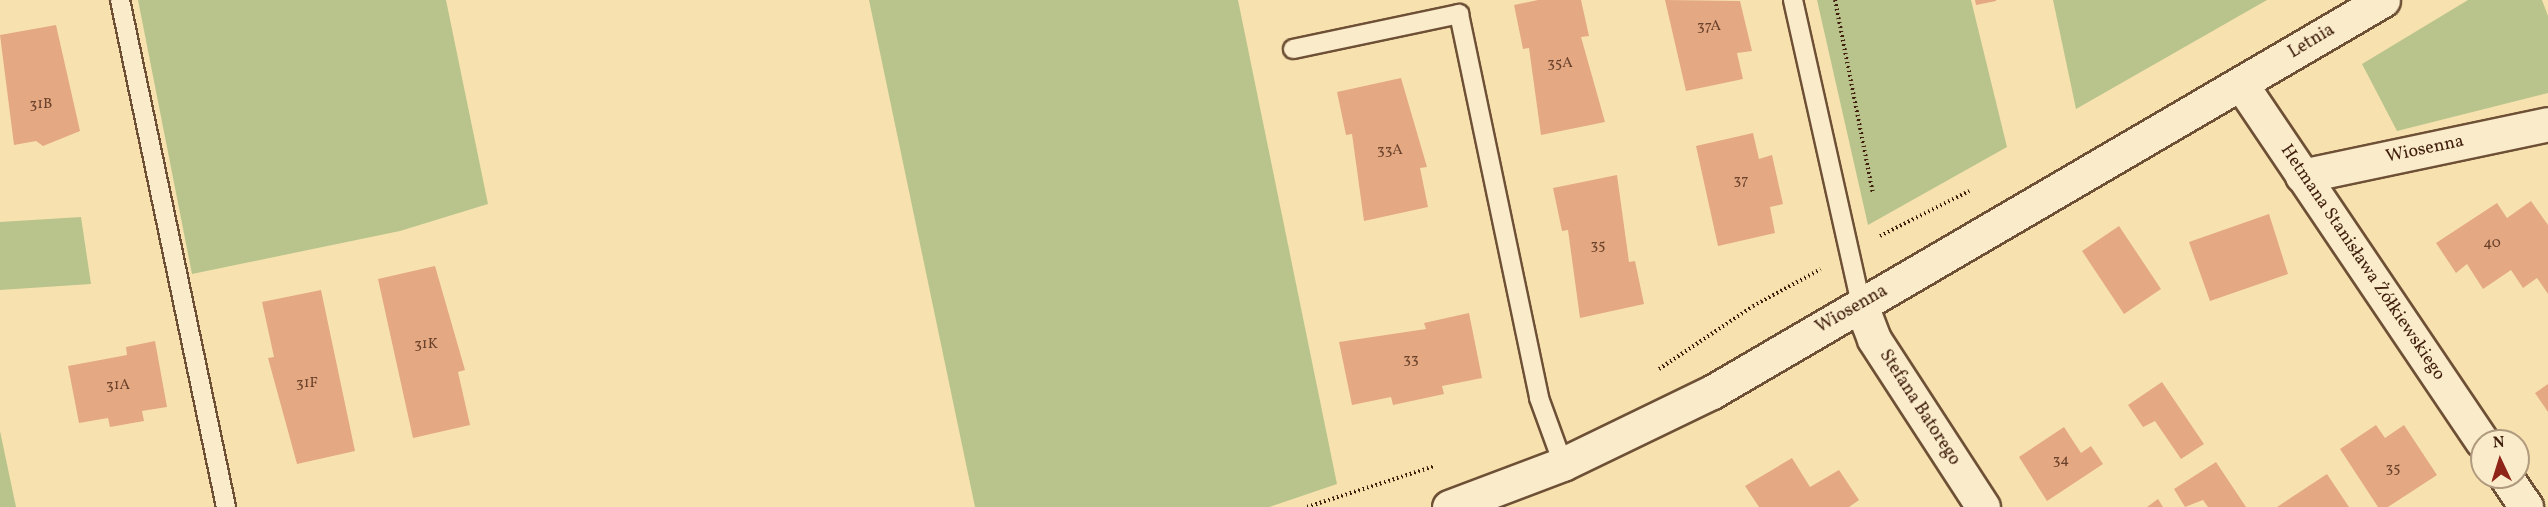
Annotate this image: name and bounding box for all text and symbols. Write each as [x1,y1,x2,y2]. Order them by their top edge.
house number: 37A [1697,18,1721,36]
street label: Letnia [2285,20,2339,64]
house number: 35A [1547,55,1573,73]
house number: 31B [30,96,52,114]
street label: Wiosenna [2384,131,2466,169]
street label: Hetmana Stanisława Żółkiewskiego [2275,141,2449,385]
house number: 33A [1377,142,1403,160]
house number: 37 [1734,172,1748,190]
house number: 40 [2483,235,2501,253]
house number: 35 [1591,237,1605,255]
street label: Wiosenna [1812,281,1892,339]
house number: 31K [414,336,438,354]
street label: Stefana Batorego [1874,346,1964,470]
house number: 33 [1403,351,1419,369]
house number: 31F [296,375,318,393]
house number: 31A [106,377,130,395]
north arrow [2470,429,2530,489]
text: N [2492,432,2505,454]
house number: 34 [2053,452,2069,470]
house number: 35 [2386,460,2400,478]

